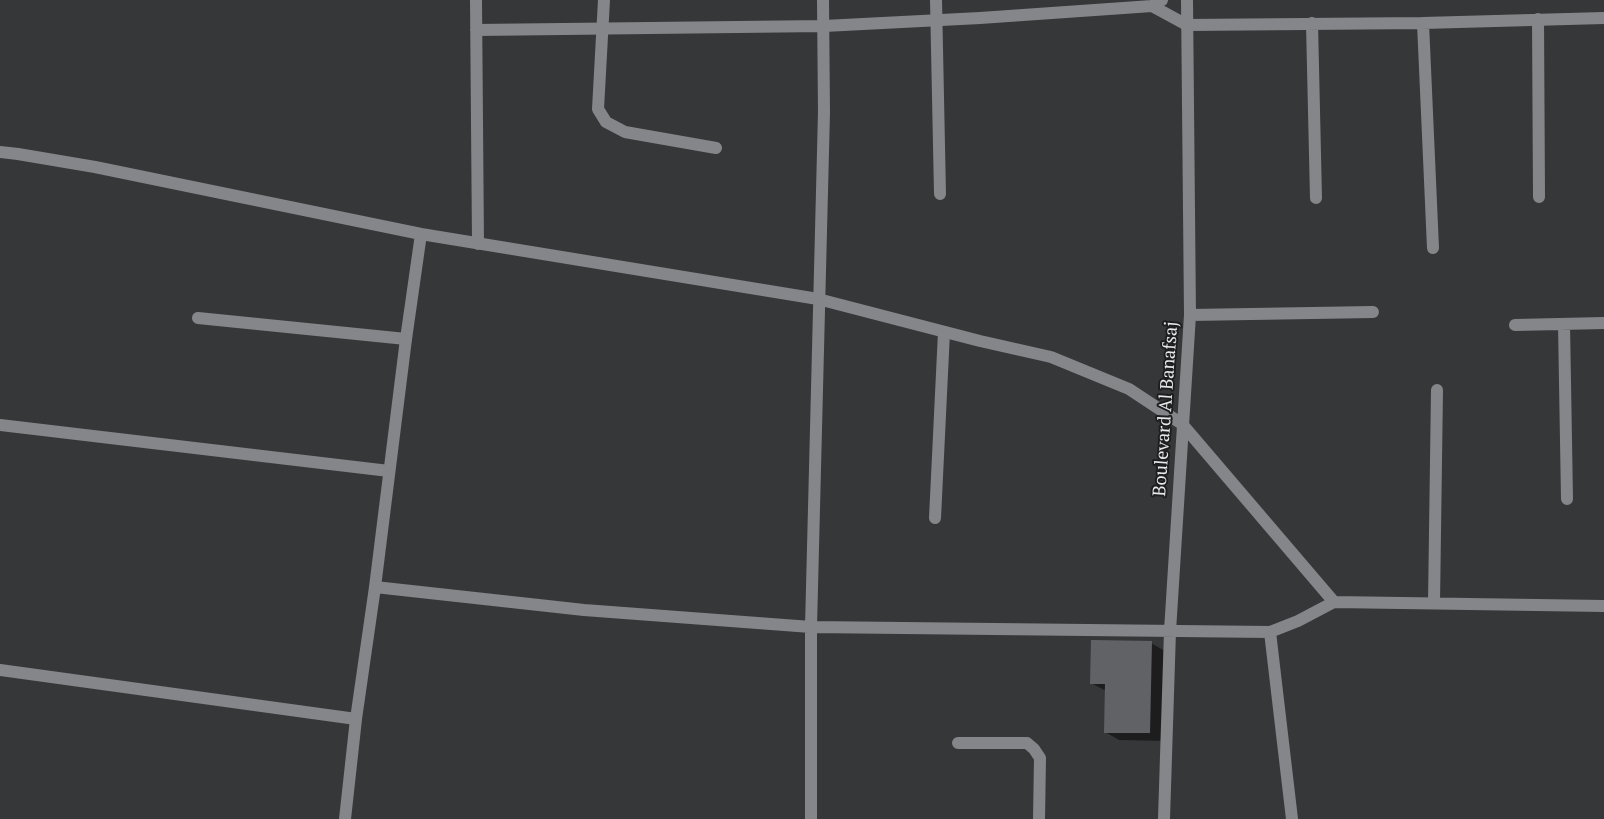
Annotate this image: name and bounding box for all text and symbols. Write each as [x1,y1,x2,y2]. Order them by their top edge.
street label: Boulevard Al Banafsaj [1149,321,1183,497]

